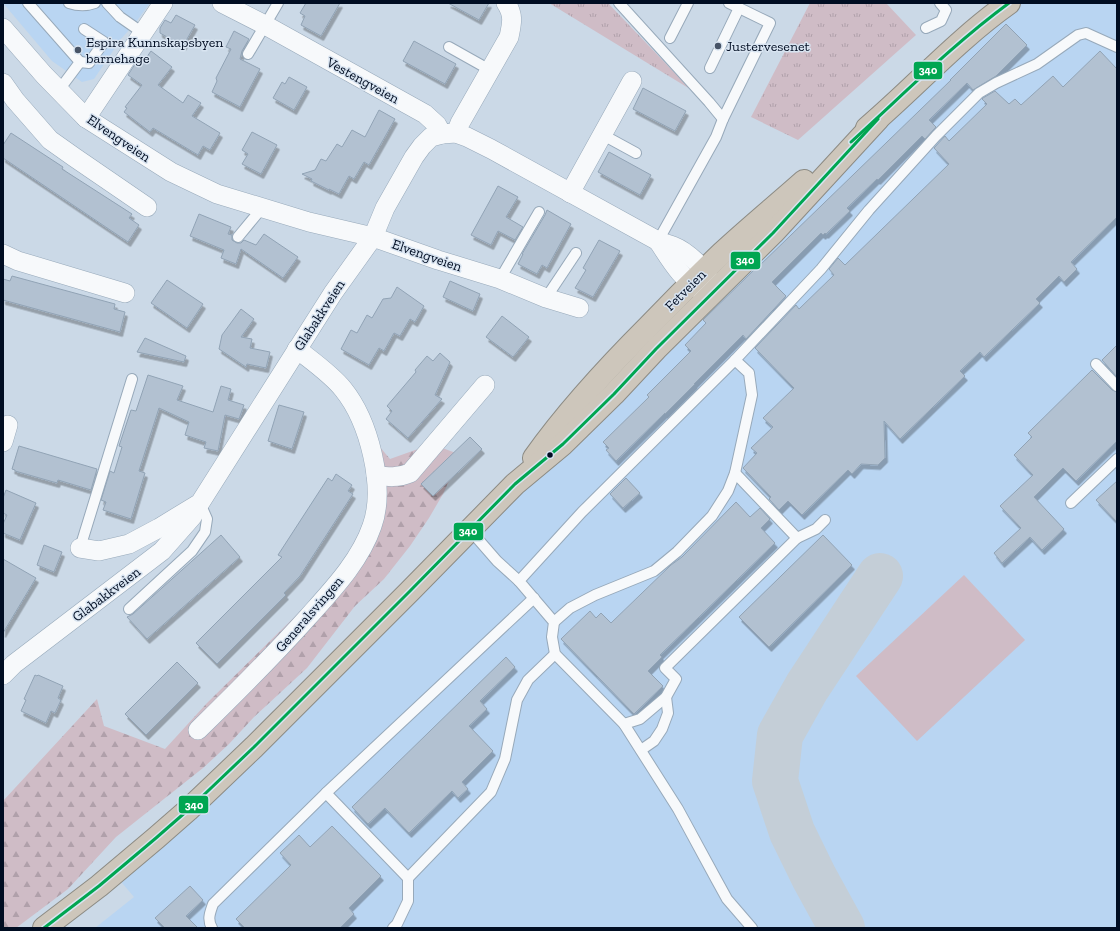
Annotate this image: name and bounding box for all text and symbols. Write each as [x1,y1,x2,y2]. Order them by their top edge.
place label: Espira Kunnskapsbyen barnehage [85,34,223,67]
place label: Justervesenet [726,38,811,55]
marker: Justervesenet [713,41,723,51]
marker: Espira Kunnskapsbyen barnehage [73,45,83,55]
street label: Vestengveien [323,53,402,107]
line badge: 340 [913,61,943,80]
text: 340 [919,64,937,77]
street label: Elvengveien [84,111,154,166]
street label: Elvengveien [390,236,464,275]
line badge: 340 [730,251,761,270]
text: 340 [736,254,754,267]
street label: Fetveien [661,266,710,315]
street label: Glabakkveien [290,277,349,354]
unlabelled marker [545,450,555,460]
line badge: 340 [453,522,484,541]
text: 340 [459,525,477,538]
street label: Glabakkveien [69,563,144,626]
street label: Generalsvingen [272,573,347,656]
line badge: 340 [178,795,209,814]
text: 340 [185,799,203,812]

